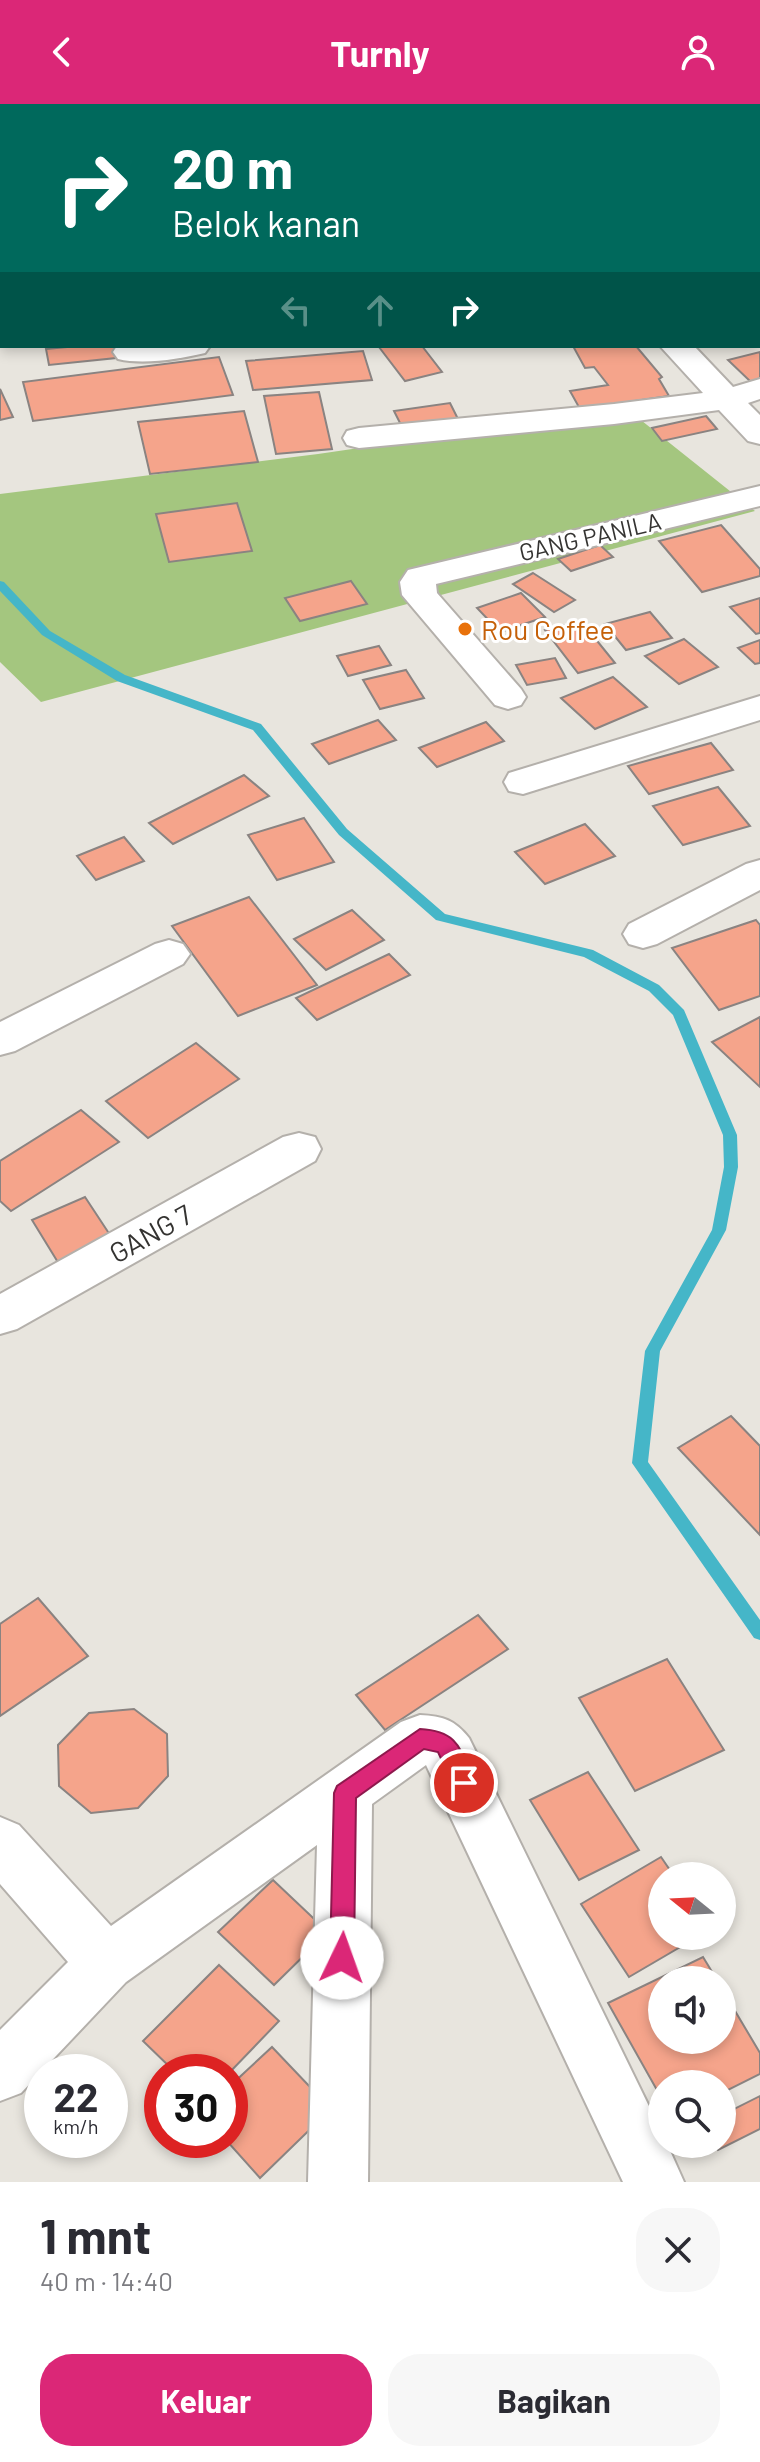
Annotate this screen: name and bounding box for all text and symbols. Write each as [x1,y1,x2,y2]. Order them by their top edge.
icon: back [40,30,84,74]
icon: person [676,30,720,74]
text: Turnly [330,31,430,74]
text: 20 m [172,133,293,200]
icon: right [40,136,144,240]
text: Belok kanan [172,201,360,244]
icon: left [274,288,318,332]
icon: ahead [358,288,402,332]
icon: right [442,288,486,332]
street label: GANG PANILA [516,506,664,566]
place label: Rou Coffee [481,612,614,646]
marker: Rou Coffee [456,620,474,638]
street label: GANG 7 [103,1197,197,1269]
pin [430,1749,498,1817]
icon: arrive [442,1761,486,1805]
north arrow [648,1862,736,1950]
map controls [648,1862,736,2158]
position arrow [300,1916,384,2000]
button: sound [648,1966,736,2054]
speed limit sign: 30 [144,2054,248,2158]
button: search [648,2070,736,2158]
text: 22 [54,2072,98,2120]
text: km/h [53,2114,99,2138]
text: 1 mnt [40,2206,151,2264]
button: close [636,2208,720,2292]
text: 40 m · 14:40 [40,2265,173,2296]
button: Keluar [40,2354,372,2446]
button: Bagikan [388,2354,720,2446]

